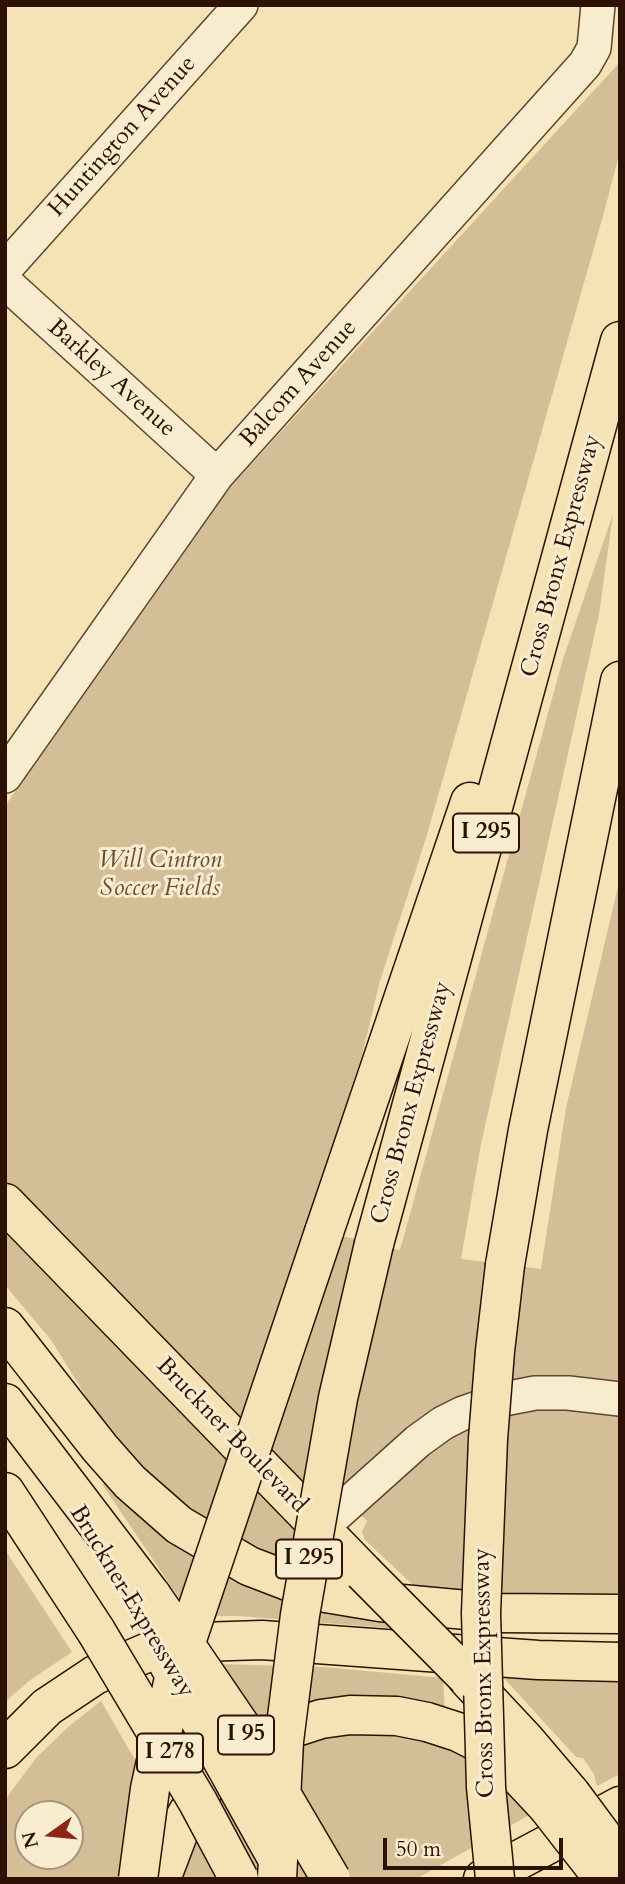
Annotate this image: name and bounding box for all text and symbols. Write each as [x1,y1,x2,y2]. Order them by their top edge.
street label: Huntington Avenue [43,51,203,223]
street label: Barkley Avenue [41,314,181,444]
street label: Balcom Avenue [234,314,364,454]
street label: Cross Bronx Expressway [516,431,608,681]
road number: I 295 [453,814,519,852]
park label: Will Cintron Soccer Fields [98,847,222,903]
street label: Cross Bronx Expressway [366,978,458,1228]
street label: Bruckner Boulevard [149,1352,313,1520]
street label: Bruckner Expressway [62,1501,200,1703]
road number: I 295 [276,1540,342,1578]
street label: Cross Bronx Expressway [468,1548,502,1798]
road number: I 95 [218,1716,274,1754]
road number: I 278 [137,1734,203,1772]
north arrow [14,1800,84,1870]
scale bar [387,1825,567,1869]
text: N [16,1829,45,1851]
text: 50 m [396,1835,441,1864]

